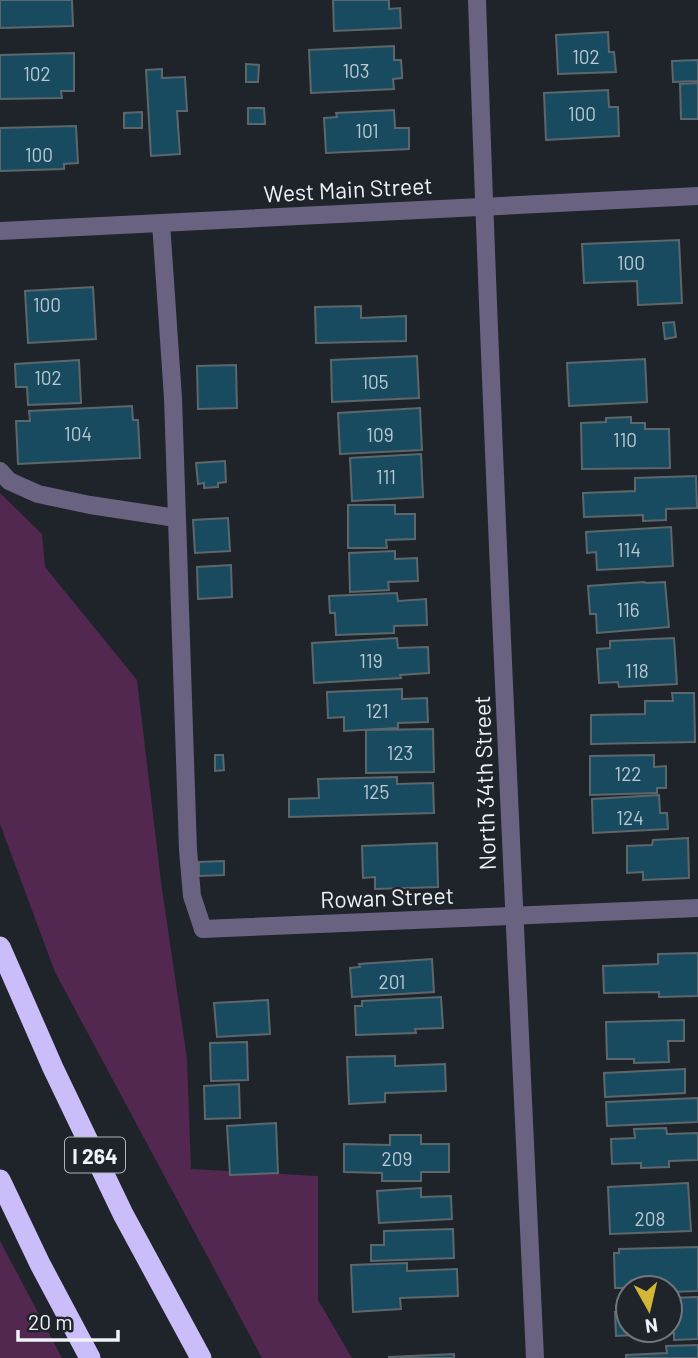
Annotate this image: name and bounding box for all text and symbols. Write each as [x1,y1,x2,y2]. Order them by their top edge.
house number: 102 [572,45,600,68]
house number: 103 [342,59,370,82]
house number: 102 [23,62,51,85]
house number: 100 [568,102,596,125]
house number: 101 [355,119,379,142]
house number: 100 [25,143,53,166]
street label: West Main Street [263,171,433,207]
house number: 100 [617,251,645,274]
house number: 100 [33,293,61,316]
house number: 102 [34,366,62,389]
house number: 105 [361,370,389,393]
house number: 104 [64,422,92,445]
house number: 109 [366,423,394,446]
house number: 110 [613,428,637,451]
house number: 111 [376,465,396,488]
house number: 114 [617,538,641,561]
house number: 116 [616,598,640,621]
house number: 119 [359,649,383,672]
house number: 118 [625,659,649,682]
street label: North 34th Street [467,695,501,871]
house number: 121 [365,699,389,722]
house number: 123 [387,741,413,764]
house number: 122 [614,762,642,785]
house number: 125 [363,780,389,803]
house number: 124 [616,806,644,829]
street label: Rowan Street [320,881,454,913]
house number: 201 [378,970,406,993]
road number: I 264 [65,1138,125,1172]
house number: 209 [382,1147,412,1170]
house number: 208 [635,1207,665,1230]
north arrow [614,1274,684,1344]
scale bar [18,1298,117,1342]
text: 20 m [28,1309,73,1334]
text: N [644,1314,659,1339]

